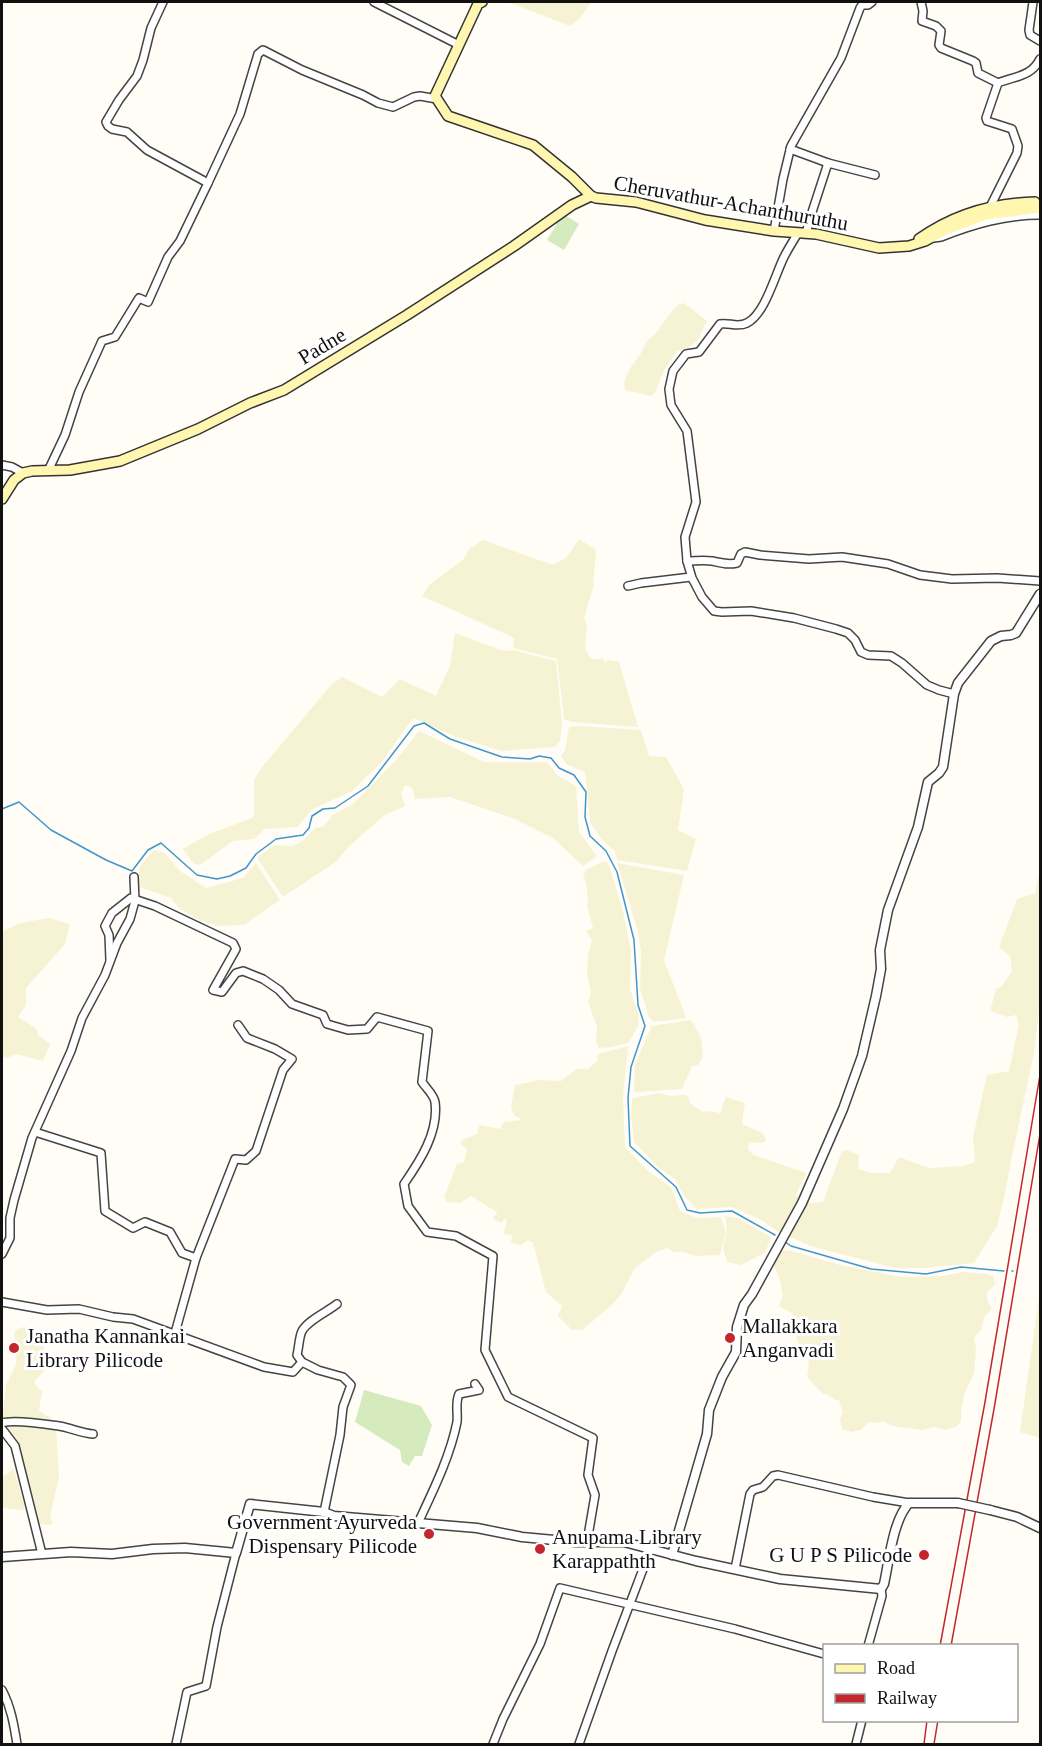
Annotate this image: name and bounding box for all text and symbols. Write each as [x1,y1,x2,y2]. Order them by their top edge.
street label: Cheruvathur-Achanthuruthu [612,171,851,236]
street label: Padne [294,322,350,370]
place label: Mallakkara Anganvadi [742,1314,838,1362]
place label: Janatha Kannankai Library Pilicode [26,1324,185,1372]
marker: Mallakkara Anganvadi [723,1331,737,1345]
marker: Janatha Kannankai Library Pilicode [7,1341,21,1355]
place label: Government Ayurveda Dispensary Pilicode [227,1510,418,1558]
place label: Anupama Library Karappathth [552,1525,702,1573]
marker: Government Ayurveda Dispensary Pilicode [422,1527,436,1541]
marker: Anupama Library Karappathth [533,1542,547,1556]
place label: G U P S Pilicode [769,1543,912,1567]
marker: G U P S Pilicode [917,1548,931,1562]
legend [823,1644,1018,1722]
text: Road [877,1658,915,1678]
text: Railway [877,1688,937,1708]

